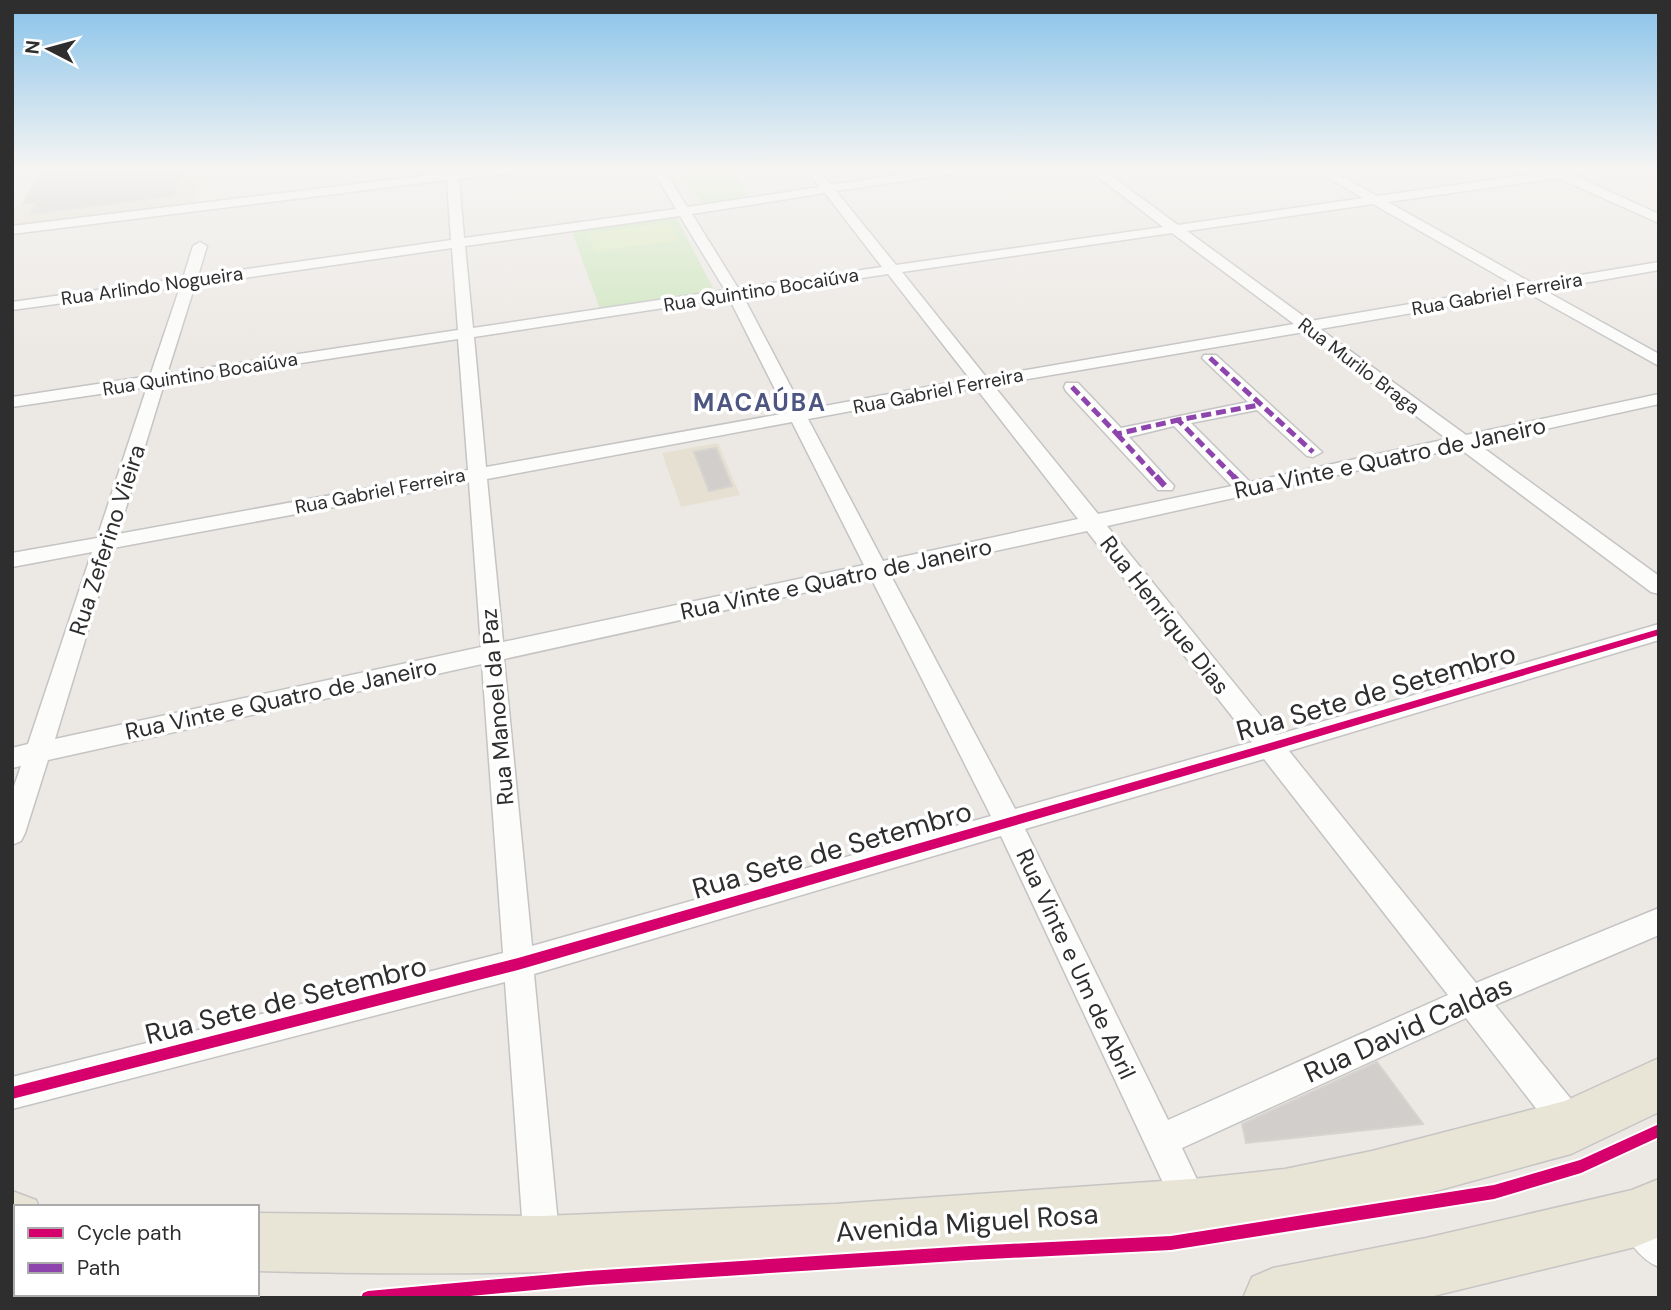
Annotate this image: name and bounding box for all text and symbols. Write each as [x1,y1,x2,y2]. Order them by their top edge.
north arrow [14,14,84,84]
text: N [19,39,46,55]
street label: Rua Arlindo Nogueira [59,261,245,311]
street label: Rua Quintino Bocaiúva [662,262,860,318]
street label: Rua Gabriel Ferreira [1410,267,1584,321]
street label: Rua Murilo Braga [1293,312,1425,420]
street label: Rua Quintino Bocaiúva [101,346,299,402]
street label: Rua Gabriel Ferreira [851,362,1025,420]
district label: MACAÚBA [693,386,827,418]
street label: Rua Vinte e Quatro de Janeiro [1231,410,1549,506]
street label: Rua Zeferino Vieira [62,441,152,639]
street label: Rua Gabriel Ferreira [293,462,467,520]
street label: Rua Henrique Dias [1094,529,1236,701]
street label: Rua Vinte e Quatro de Janeiro [677,531,995,627]
street label: Rua Manoel da Paz [473,607,521,807]
street label: Rua Sete de Setembro [1232,634,1520,750]
street label: Rua Vinte e Quatro de Janeiro [122,651,440,747]
street label: Rua Sete de Setembro [688,792,976,908]
street label: Rua Vinte e Um de Abril [1009,844,1143,1084]
street label: Rua Sete de Setembro [141,947,431,1053]
street label: Rua David Caldas [1298,967,1518,1091]
street label: Avenida Miguel Rosa [834,1195,1100,1251]
legend [14,1205,259,1296]
text: Cycle path [77,1219,182,1247]
text: Path [77,1254,120,1282]

